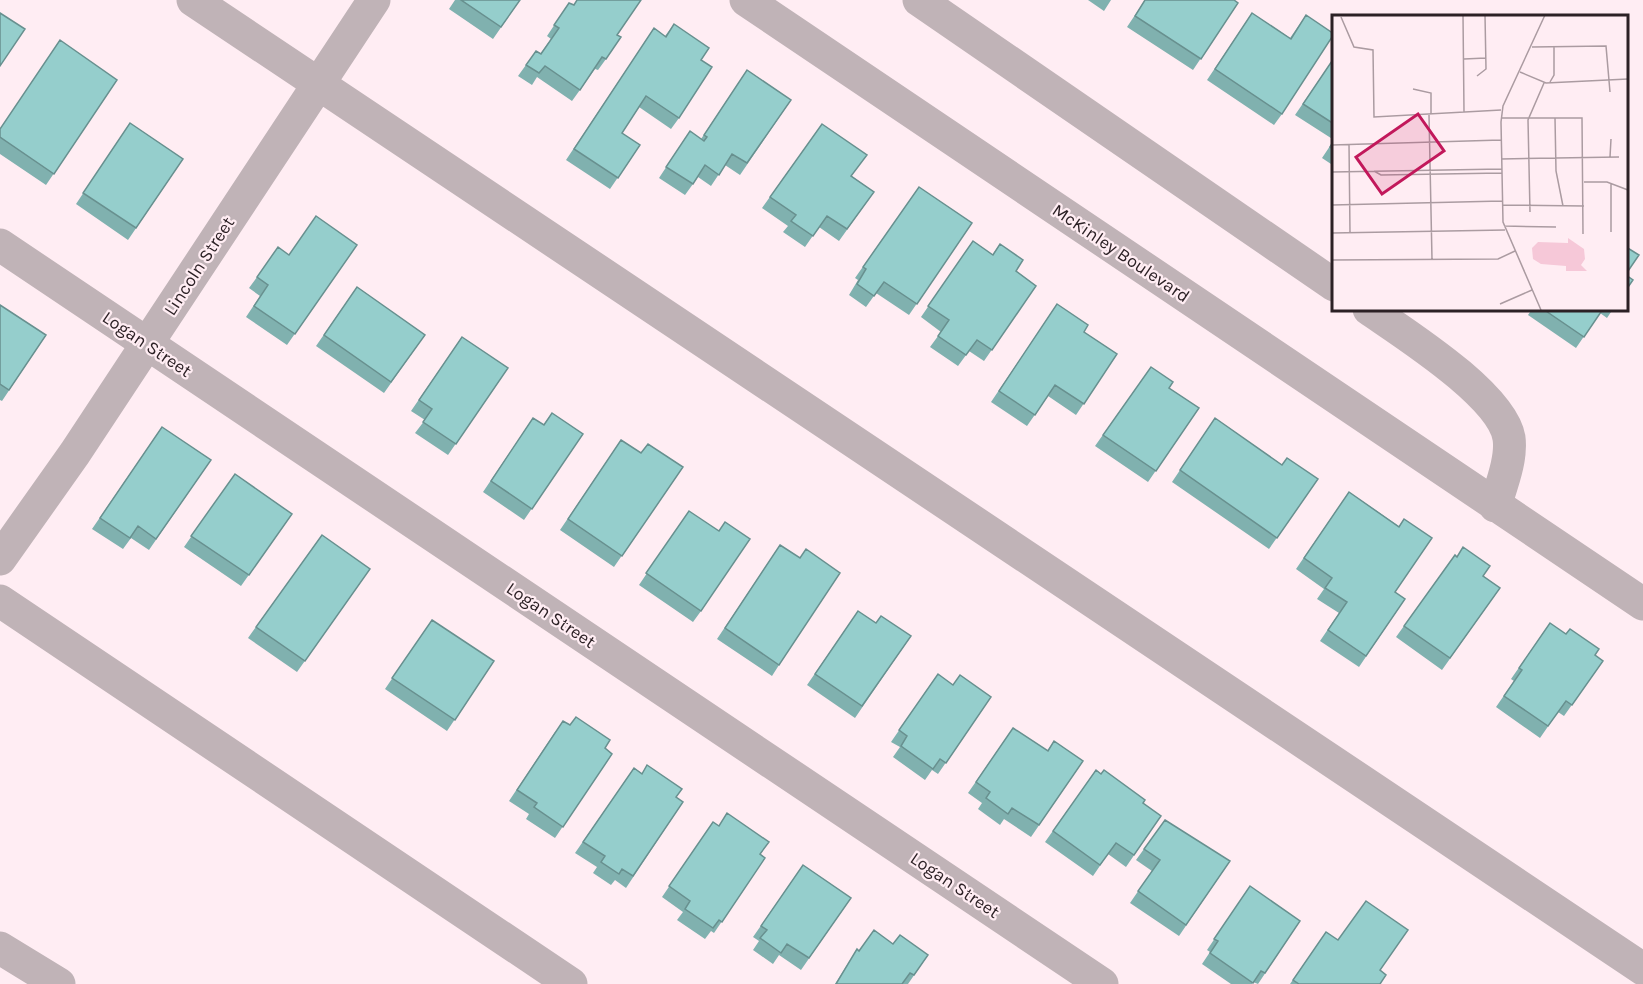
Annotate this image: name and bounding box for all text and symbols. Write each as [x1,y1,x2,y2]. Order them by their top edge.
inset map [1332,15,1628,310]
street label: McKinley Boulevard [1048,199,1194,307]
street label: Lincoln Street [159,212,239,320]
street label: Logan Street [98,306,196,382]
street label: Logan Street [502,577,600,653]
street label: Logan Street [906,847,1004,923]

